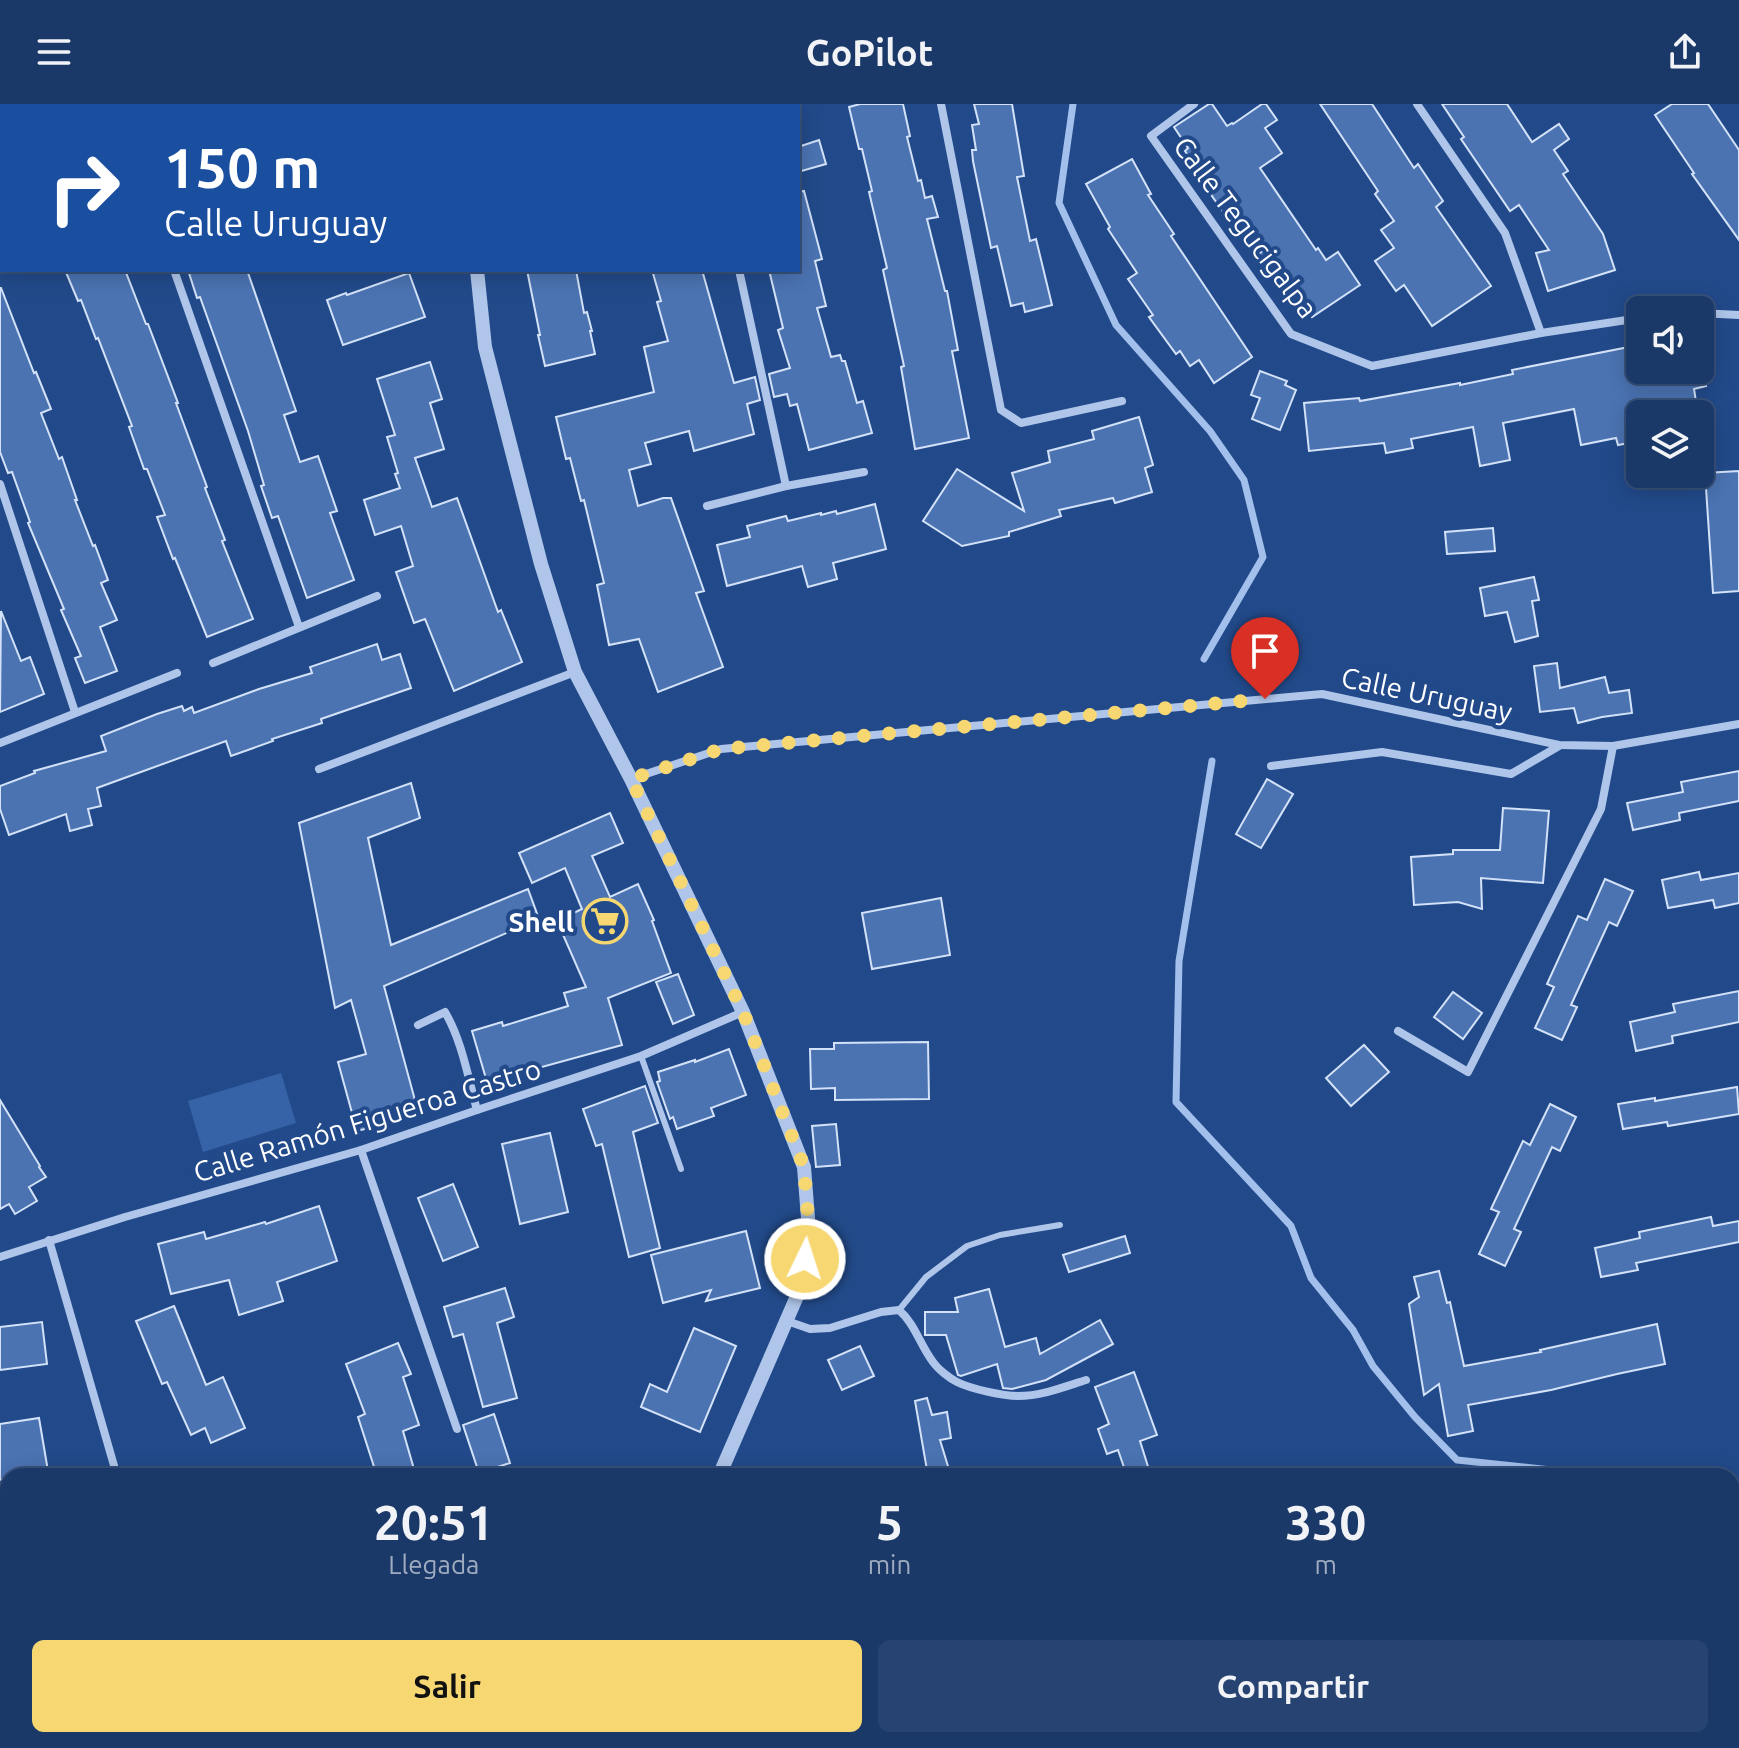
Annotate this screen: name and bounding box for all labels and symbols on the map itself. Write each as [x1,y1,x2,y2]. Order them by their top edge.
street label: Calle Tegucigalpa [1168,130,1324,324]
pin [1231,617,1299,699]
street label: Calle Uruguay [1339,661,1515,727]
supermarket icon: Shell [581,897,629,945]
place label: Shell [509,906,574,937]
street label: Calle Ramón Figueroa Castro [190,1052,544,1188]
position arrow [763,1217,847,1301]

